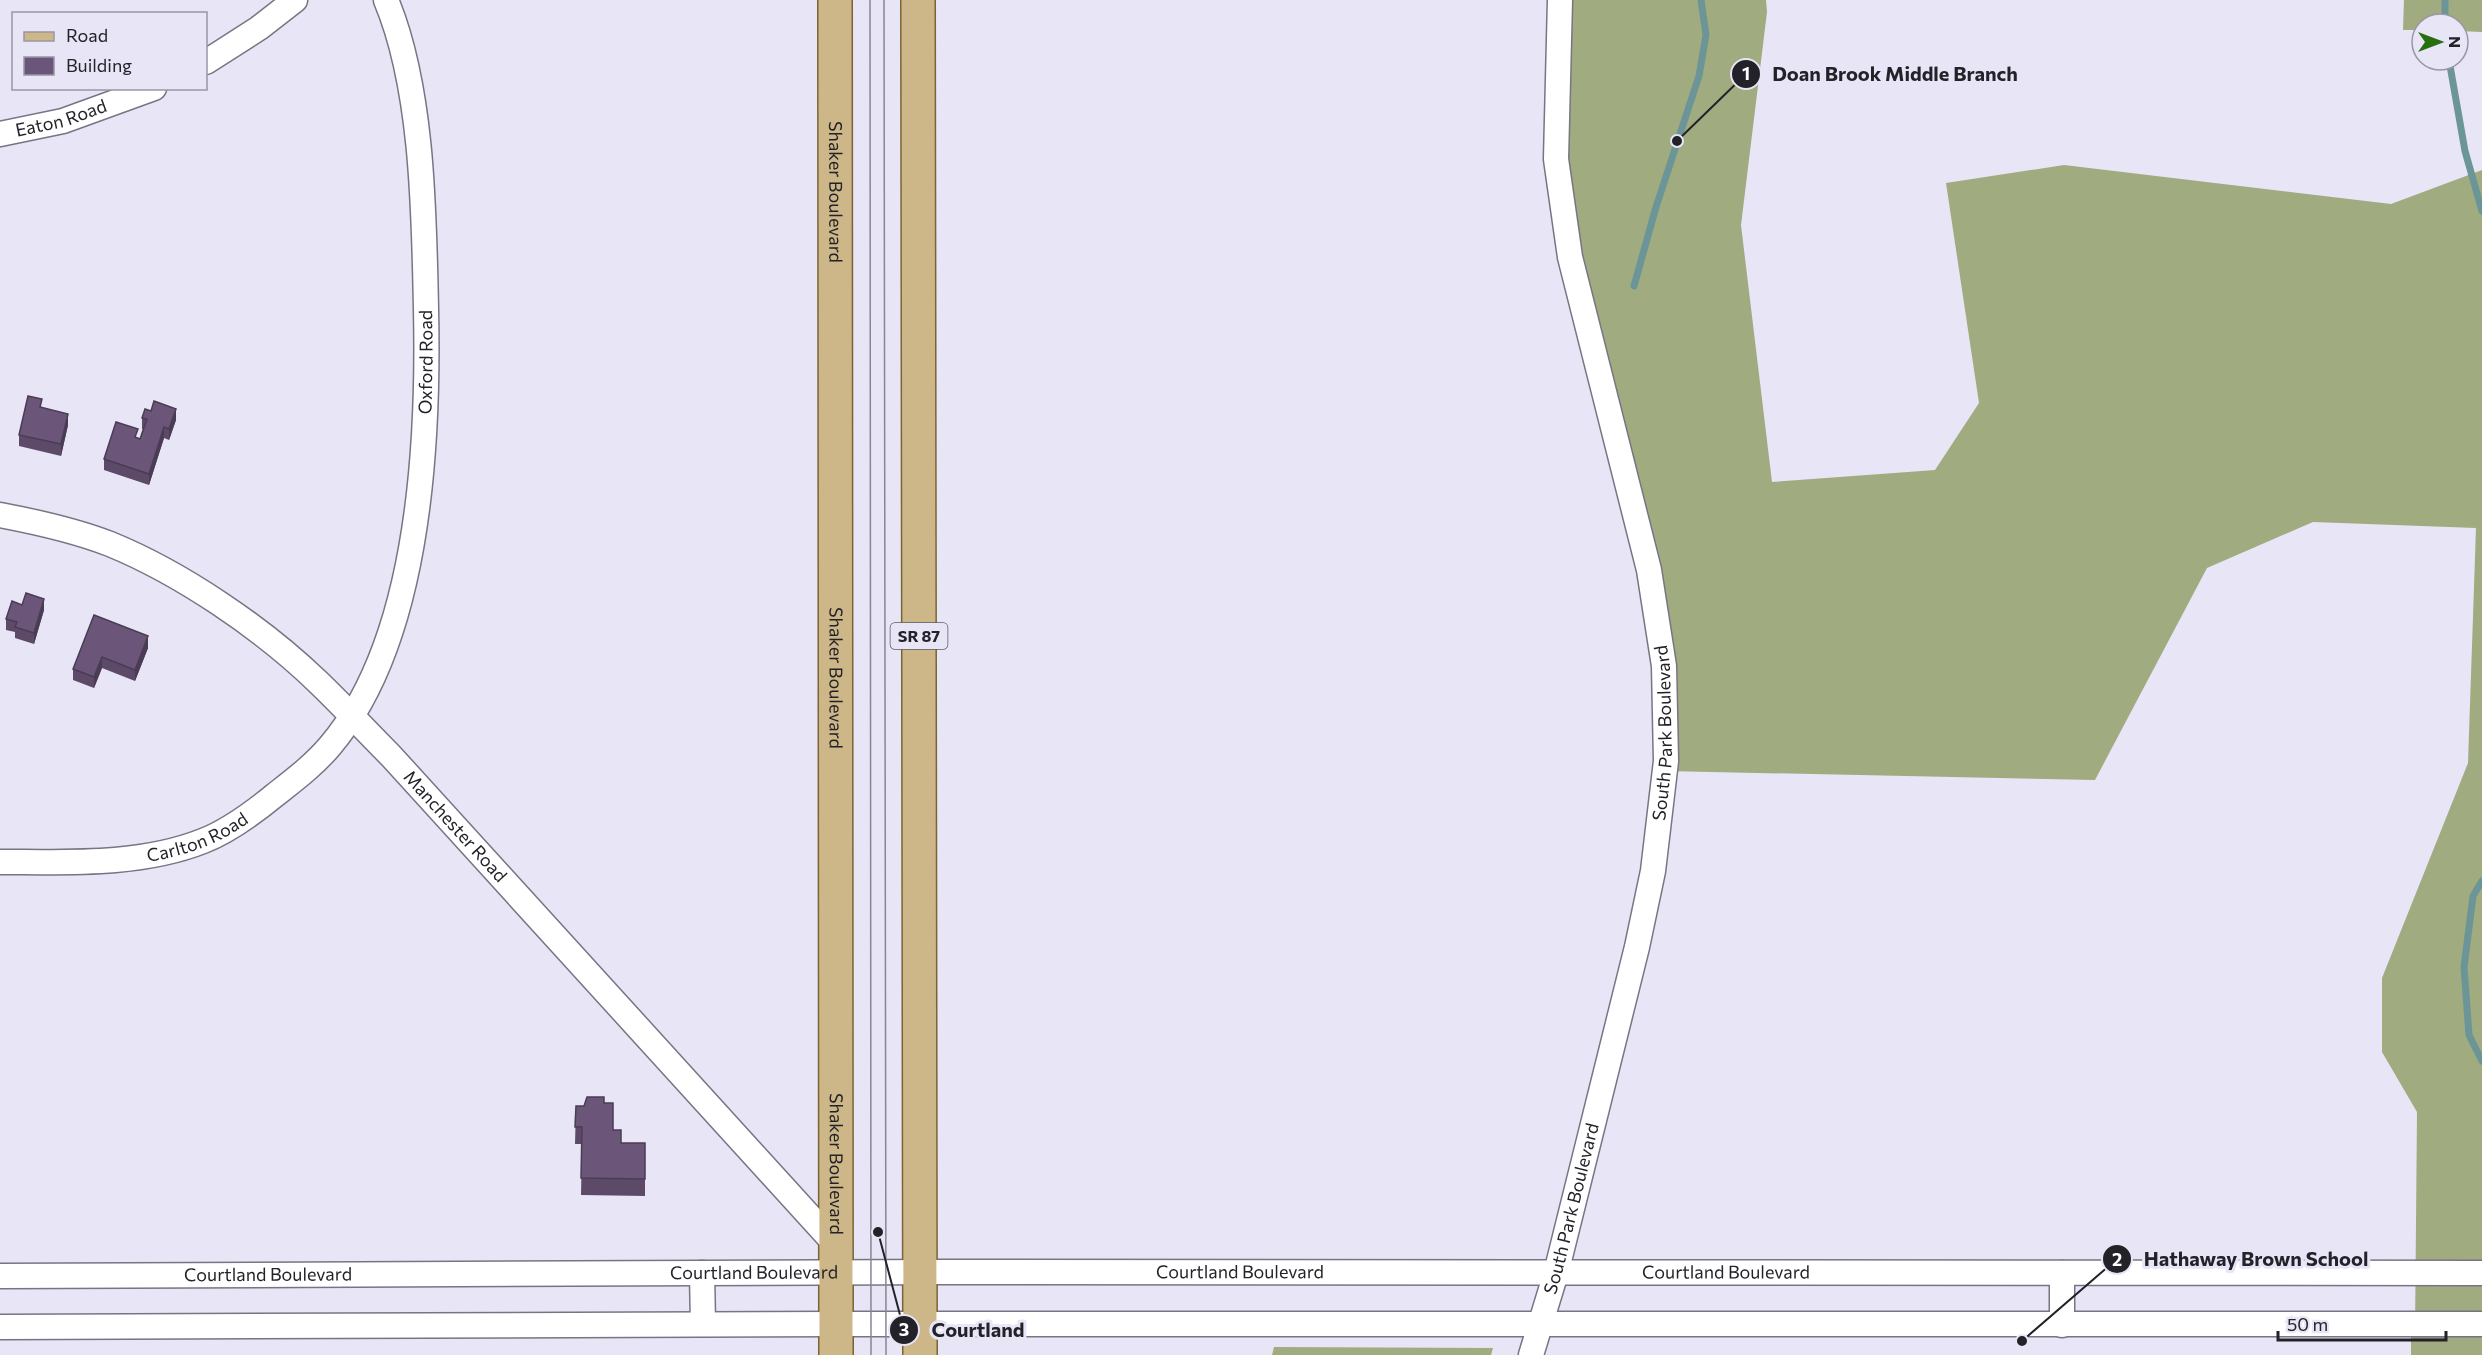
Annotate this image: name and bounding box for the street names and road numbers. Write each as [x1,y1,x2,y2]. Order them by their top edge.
street label: Eaton Road [13,94,109,141]
street label: Shaker Boulevard [825,121,847,263]
street label: Oxford Road [413,310,436,415]
street label: Shaker Boulevard [825,607,848,749]
road number: SR 87 [890,623,948,649]
street label: South Park Boulevard [1647,644,1676,822]
street label: Manchester Road [400,765,512,886]
street label: Carlton Road [145,807,252,866]
street label: Shaker Boulevard [826,1093,848,1235]
street label: South Park Boulevard [1538,1120,1603,1297]
street label: Courtland Boulevard [670,1260,838,1283]
street label: Courtland Boulevard [1156,1260,1324,1282]
street label: Courtland Boulevard [1642,1260,1810,1283]
street label: Courtland Boulevard [184,1263,352,1285]

